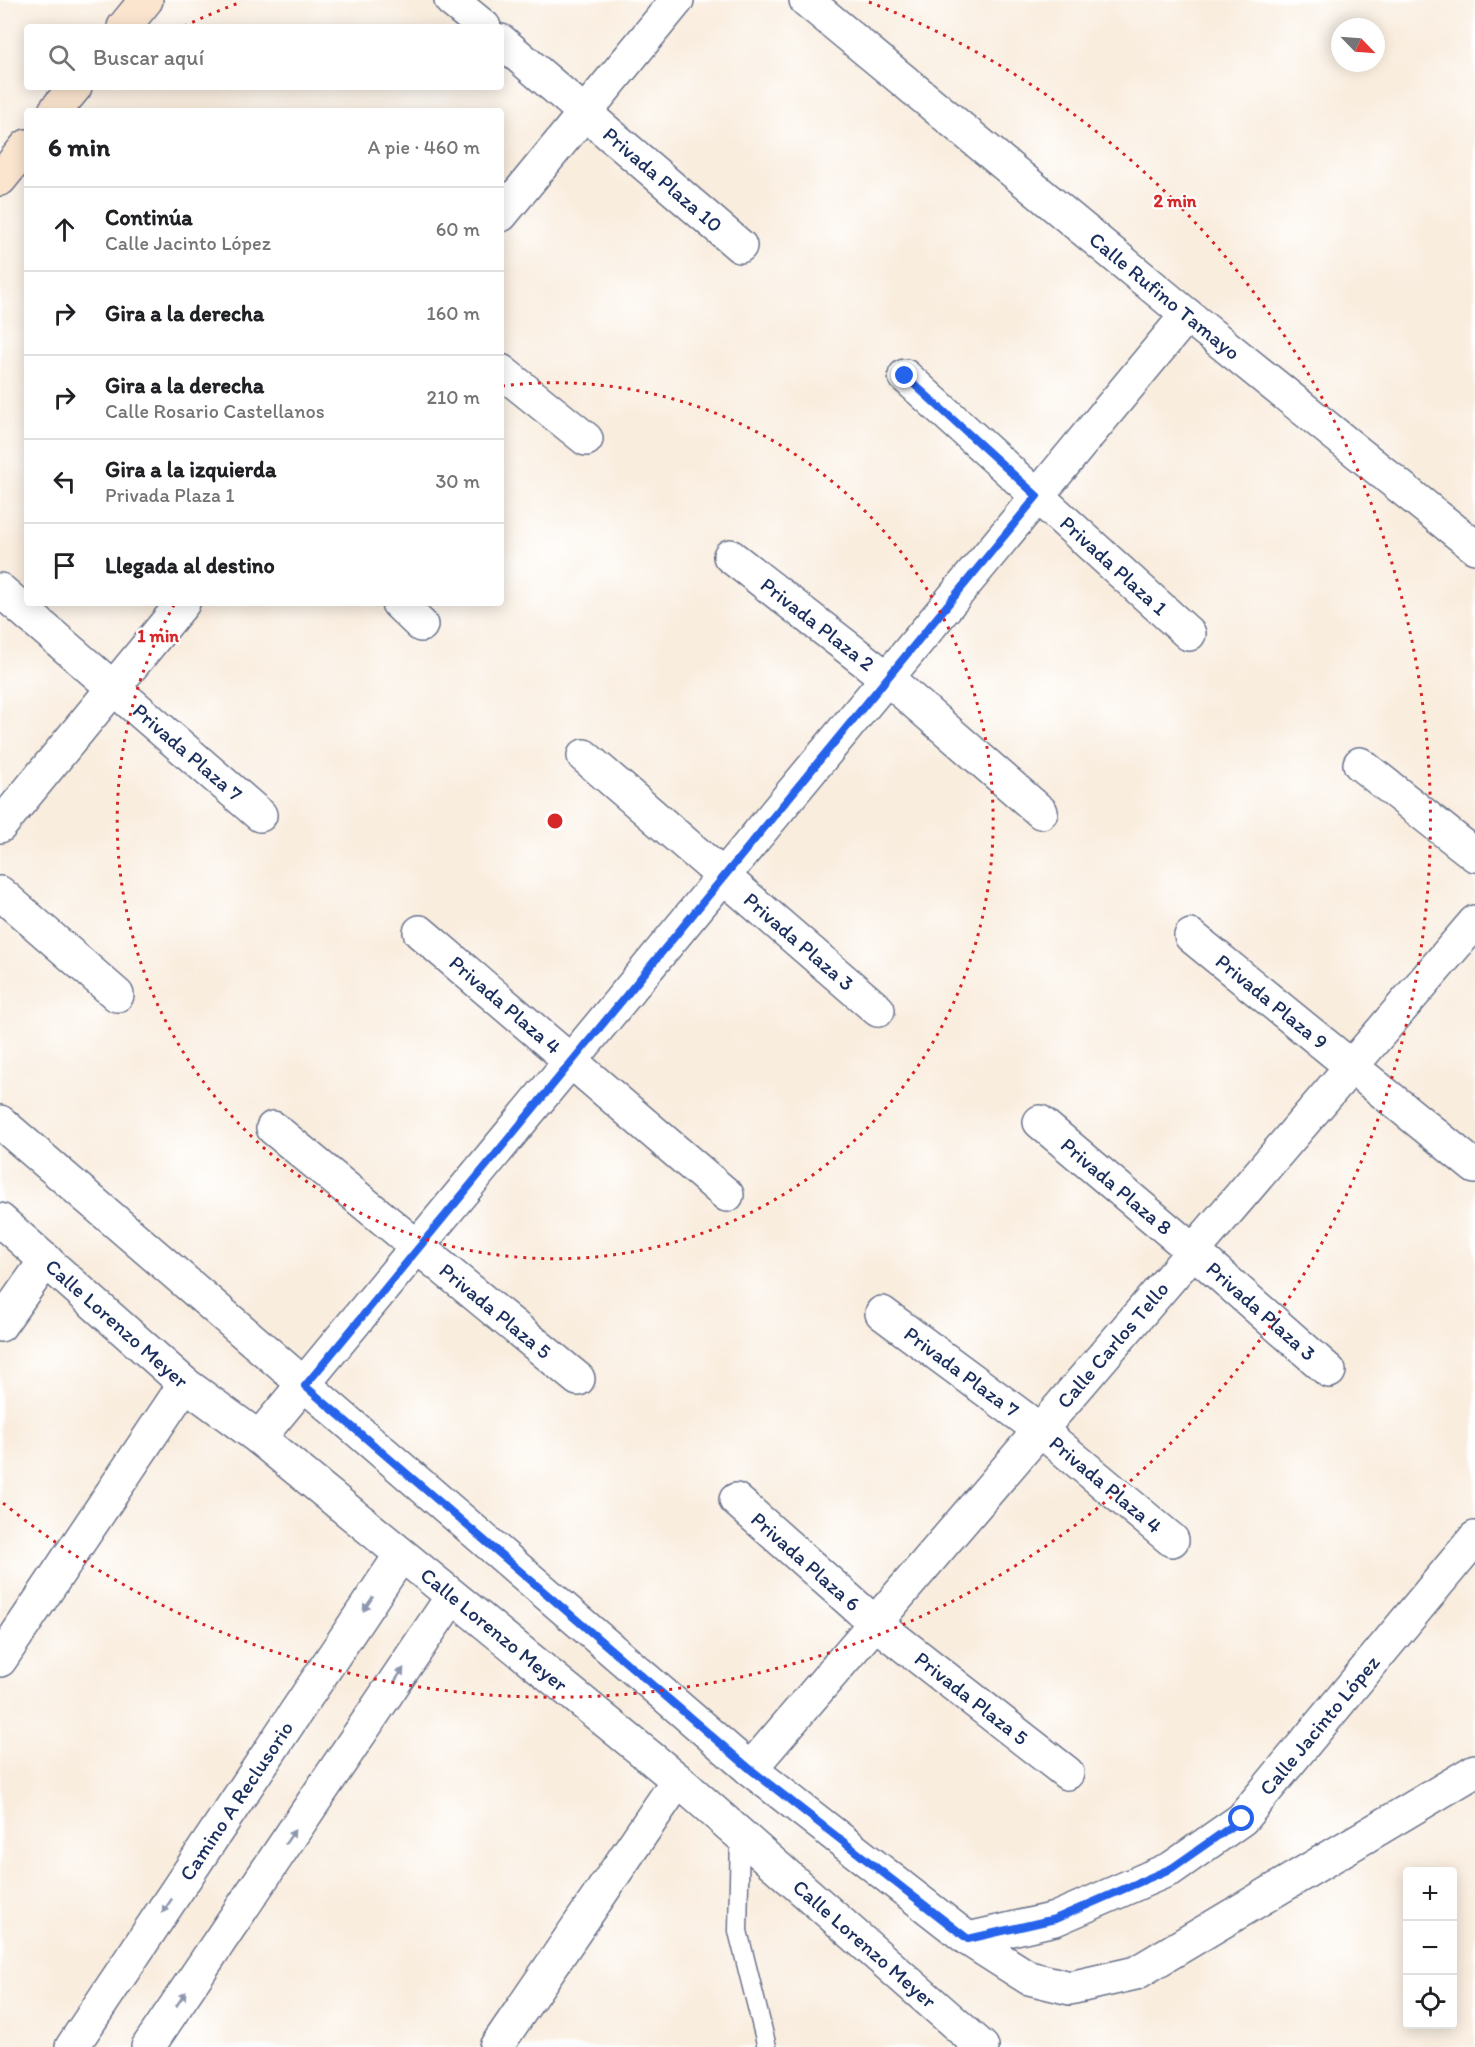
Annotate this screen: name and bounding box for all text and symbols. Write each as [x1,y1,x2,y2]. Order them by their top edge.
north arrow [1331,18,1385,72]
search box [24,24,504,90]
icon: search [45,41,78,74]
text: Buscar aquí [93,44,204,71]
street label: Privada Plaza 10 [598,121,728,237]
text: 6 min [48,131,110,163]
text: A pie · 460 m [367,135,480,159]
text: 2 min [1154,190,1197,212]
text: Continúa [105,204,193,231]
icon: ahead [48,213,81,246]
text: 60 m [436,217,480,241]
street label: Calle Rufino Tamayo [1084,226,1245,365]
text: Calle Jacinto López [105,231,271,255]
icon: right [48,297,81,330]
text: Gira a la derecha [105,300,264,327]
text: 160 m [427,301,480,325]
route end [891,362,917,388]
text: Gira a la derecha [105,372,264,399]
icon: right [48,381,81,414]
text: 210 m [427,385,480,409]
text: Calle Rosario Castellanos [105,399,325,423]
text: Gira a la izquierda [105,456,276,483]
icon: left [48,465,81,498]
text: 30 m [435,469,480,493]
text: Privada Plaza 1 [105,483,235,507]
street label: Privada Plaza 1 [1055,510,1173,620]
icon: arrive [48,549,81,582]
text: Llegada al destino [105,552,275,579]
street label: Privada Plaza 2 [756,572,880,676]
text: 1 min [137,625,179,647]
street label: Privada Plaza 7 [128,698,248,806]
centre of rings [545,811,565,831]
street label: Privada Plaza 3 [739,887,860,996]
street label: Privada Plaza 9 [1211,948,1333,1054]
street label: Privada Plaza 4 [444,950,567,1059]
street label: Privada Plaza 8 [1056,1132,1178,1240]
street label: Calle Lorenzo Meyer [40,1253,194,1393]
street label: Privada Plaza 3 [1202,1256,1321,1366]
street label: Privada Plaza 5 [435,1257,557,1364]
street label: Calle Carlos Tello [1051,1276,1174,1413]
street label: Privada Plaza 7 [899,1321,1024,1422]
street label: Privada Plaza 4 [1045,1430,1168,1539]
street label: Privada Plaza 6 [746,1506,866,1616]
street label: Calle Lorenzo Meyer [416,1562,573,1697]
one-way arrow [363,1595,374,1612]
street label: Privada Plaza 5 [910,1646,1034,1750]
street label: Calle Jacinto López [1254,1650,1385,1800]
one-way arrow [393,1667,404,1683]
street label: Camino A Reclusorio [174,1716,298,1885]
route start [1228,1805,1254,1831]
one-way arrow [284,1829,295,1845]
map controls [1403,1867,1457,2029]
button: + [1403,1867,1457,1921]
street label: Calle Lorenzo Meyer [788,1874,942,2014]
one-way arrow [161,1897,173,1913]
button: − [1403,1921,1457,1975]
button: locate [1403,1975,1457,2029]
one-way arrow [175,1991,187,2007]

